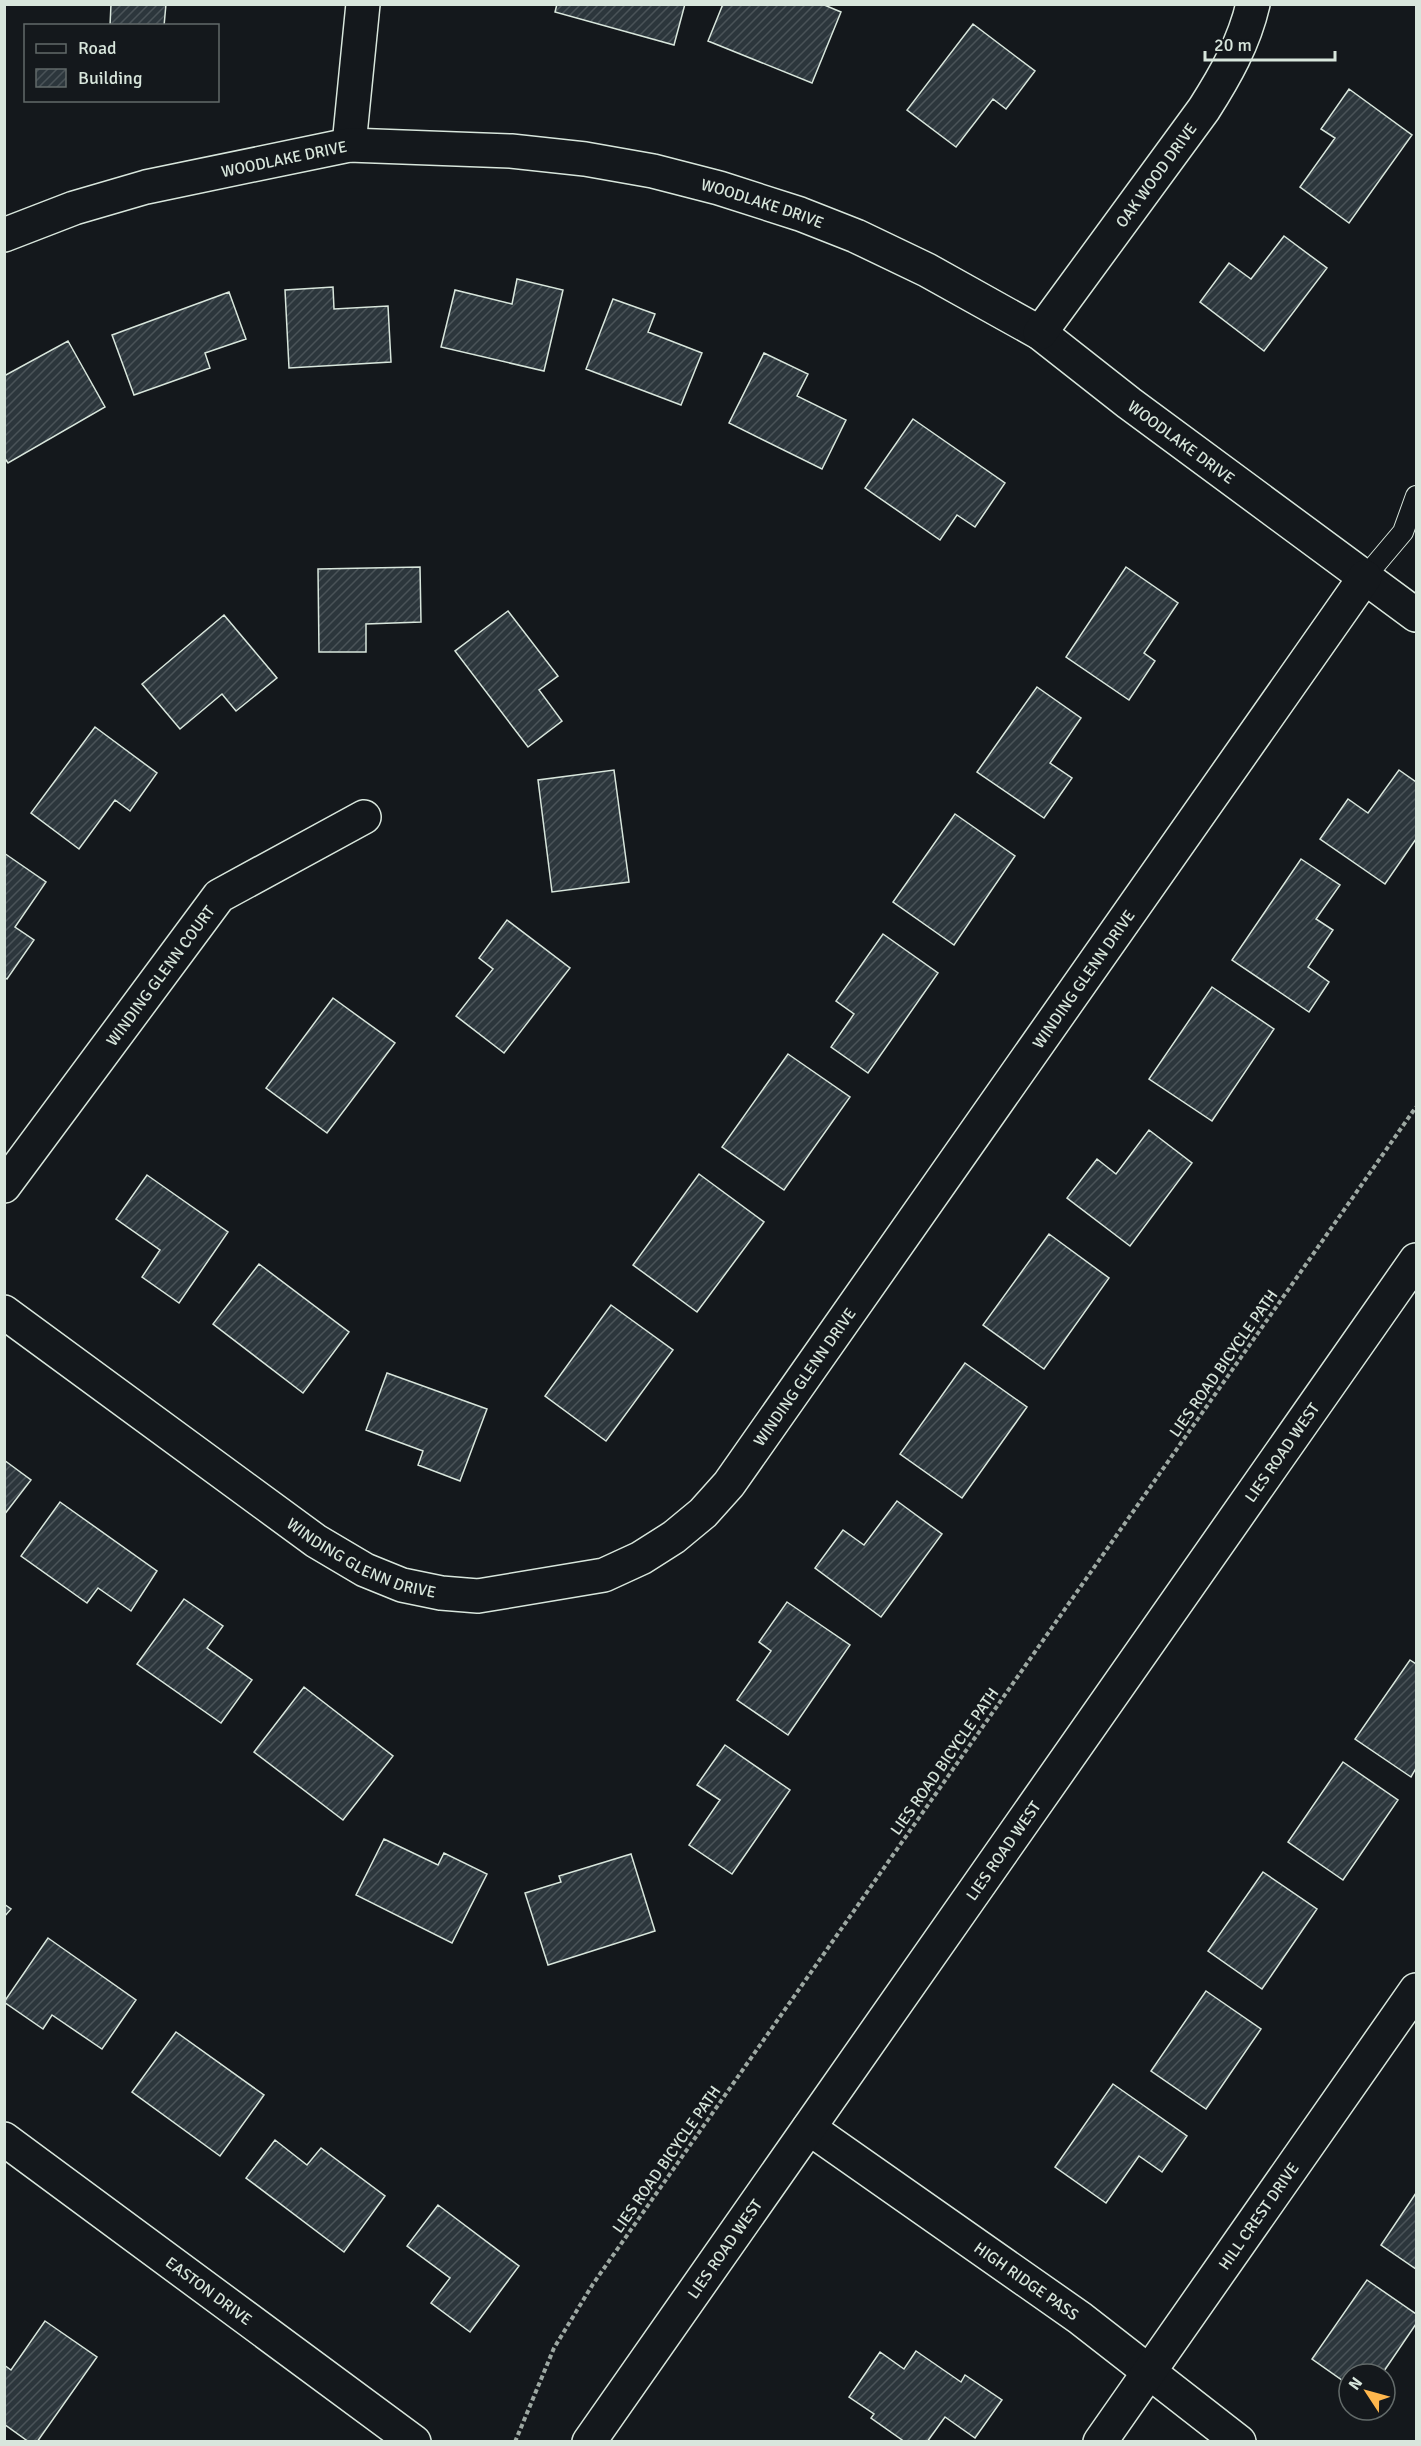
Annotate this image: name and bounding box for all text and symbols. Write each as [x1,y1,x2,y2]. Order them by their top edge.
legend [24,24,219,102]
scale bar [1205,24,1336,62]
text: 20 m [1214,34,1252,56]
text: Road [78,37,117,59]
text: Building [78,67,142,89]
street label: OAK WOOD DRIVE [1112,119,1201,232]
street label: WOODLAKE DRIVE [220,137,349,182]
street label: WOODLAKE DRIVE [699,175,826,233]
street label: WOODLAKE DRIVE [1124,397,1238,489]
street label: WINDING GLENN COURT [102,902,220,1050]
street label: WINDING GLENN DRIVE [1029,906,1140,1053]
street label: LIES ROAD BICYCLE PATH [1165,1286,1282,1441]
street label: WINDING GLENN DRIVE [750,1304,861,1450]
street label: LIES ROAD WEST [1241,1399,1324,1506]
street label: WINDING GLENN DRIVE [283,1514,438,1603]
street label: LIES ROAD BICYCLE PATH [886,1684,1003,1839]
street label: LIES ROAD WEST [962,1797,1045,1905]
street label: LIES ROAD BICYCLE PATH [608,2082,725,2237]
street label: HILL CREST DRIVE [1214,2159,1303,2274]
street label: LIES ROAD WEST [683,2196,767,2303]
street label: HIGH RIDGE PASS [970,2238,1083,2325]
street label: EASTON DRIVE [161,2253,256,2330]
north arrow [1337,2362,1397,2422]
text: N [1344,2373,1367,2394]

